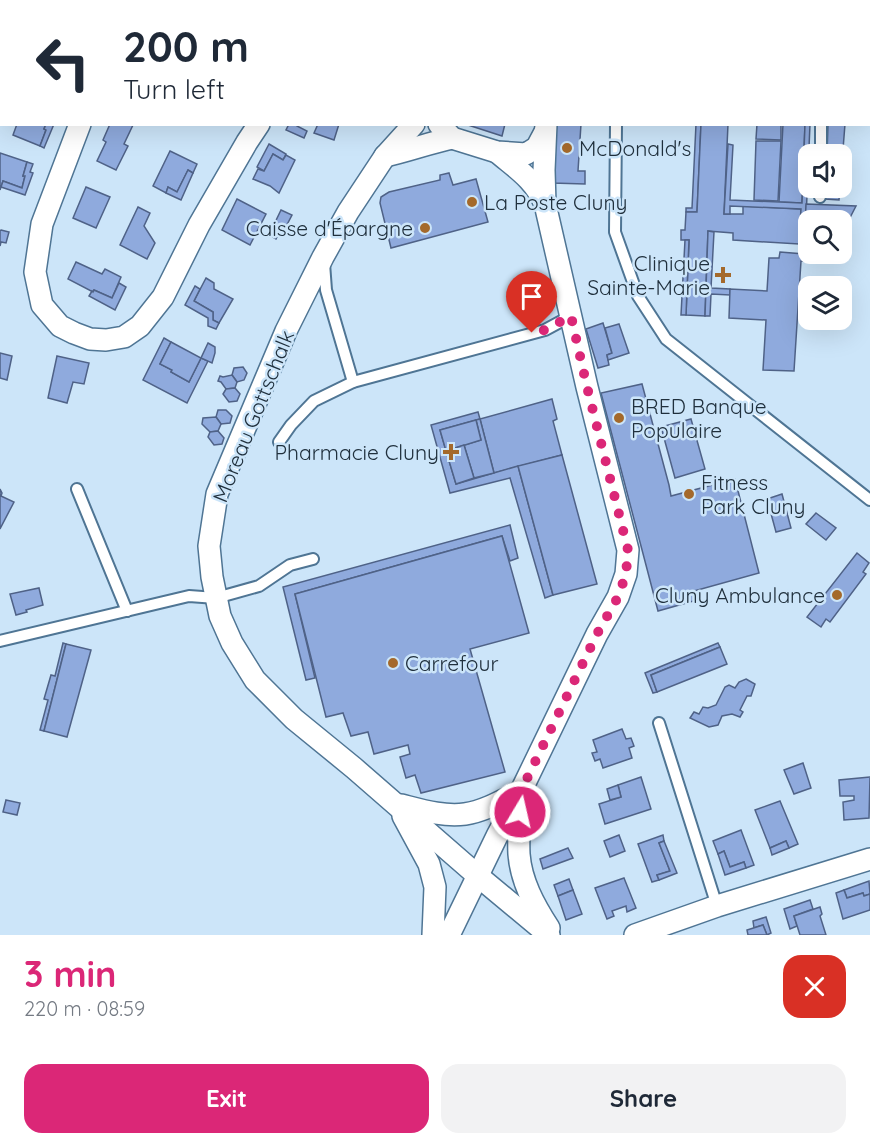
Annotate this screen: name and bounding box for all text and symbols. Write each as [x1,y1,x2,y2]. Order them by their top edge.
text: 200 m [123,20,249,73]
icon: left [24,24,102,102]
text: Turn left [123,72,225,106]
place label: McDonald's [579,135,691,161]
marker: McDonald's [560,141,574,155]
map controls [798,144,852,330]
button: sound [798,144,852,198]
place label: La Poste Cluny [484,189,627,215]
marker: La Poste Cluny [465,195,479,209]
button: search [798,210,852,264]
place label: Caisse d'Épargne [246,215,413,241]
marker: Caisse d'Épargne [418,221,432,235]
place label: Clinique Sainte-Marie [587,250,710,300]
marker: Clinique Sainte-Marie [714,266,732,284]
pin [506,271,557,333]
button: layers [798,276,852,330]
icon: arrive [515,280,548,313]
street label: Moreau Gottschalk [207,326,299,506]
place label: BRED Banque Populaire [631,393,767,443]
marker: BRED Banque Populaire [612,411,626,425]
place label: Pharmacie Cluny [275,439,439,465]
marker: Pharmacie Cluny [444,445,458,459]
place label: Fitness Park Cluny [701,469,806,519]
marker: Fitness Park Cluny [682,487,696,501]
place label: Cluny Ambulance [655,582,825,608]
marker: Cluny Ambulance [830,588,844,602]
place label: Carrefour [405,650,499,676]
marker: Carrefour [386,656,400,670]
position arrow [488,780,552,844]
text: 3 min [24,951,117,996]
button: close [783,955,846,1018]
text: 220 m · 08:59 [24,996,145,1021]
button: Exit [24,1064,429,1133]
button: Share [441,1064,846,1133]

